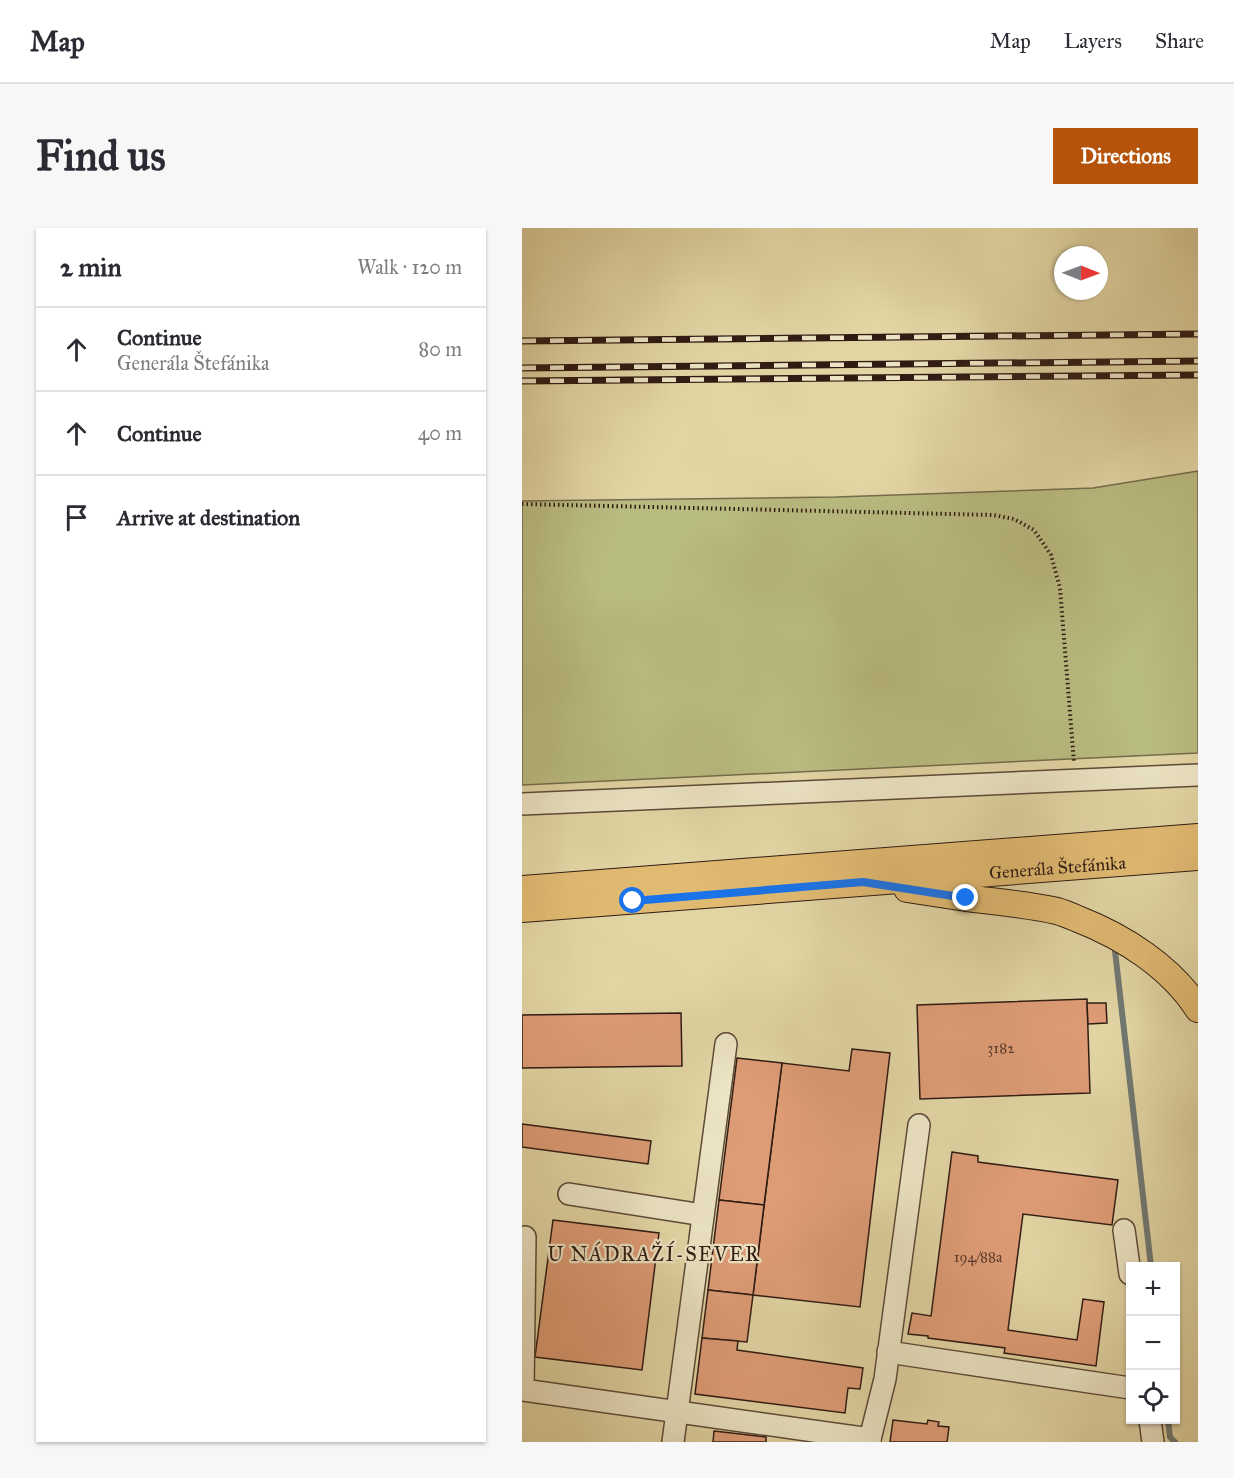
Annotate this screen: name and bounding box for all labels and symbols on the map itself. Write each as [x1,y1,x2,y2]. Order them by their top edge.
north arrow [1054,246,1108,300]
street label: Generála Štefánika [988,852,1127,884]
route end [952,884,978,910]
route start [619,887,645,913]
house number: 3182 [987,1039,1015,1057]
district label: U NÁDRAŽÍ-SEVER [547,1240,761,1266]
house number: 194/88a [954,1248,1003,1266]

